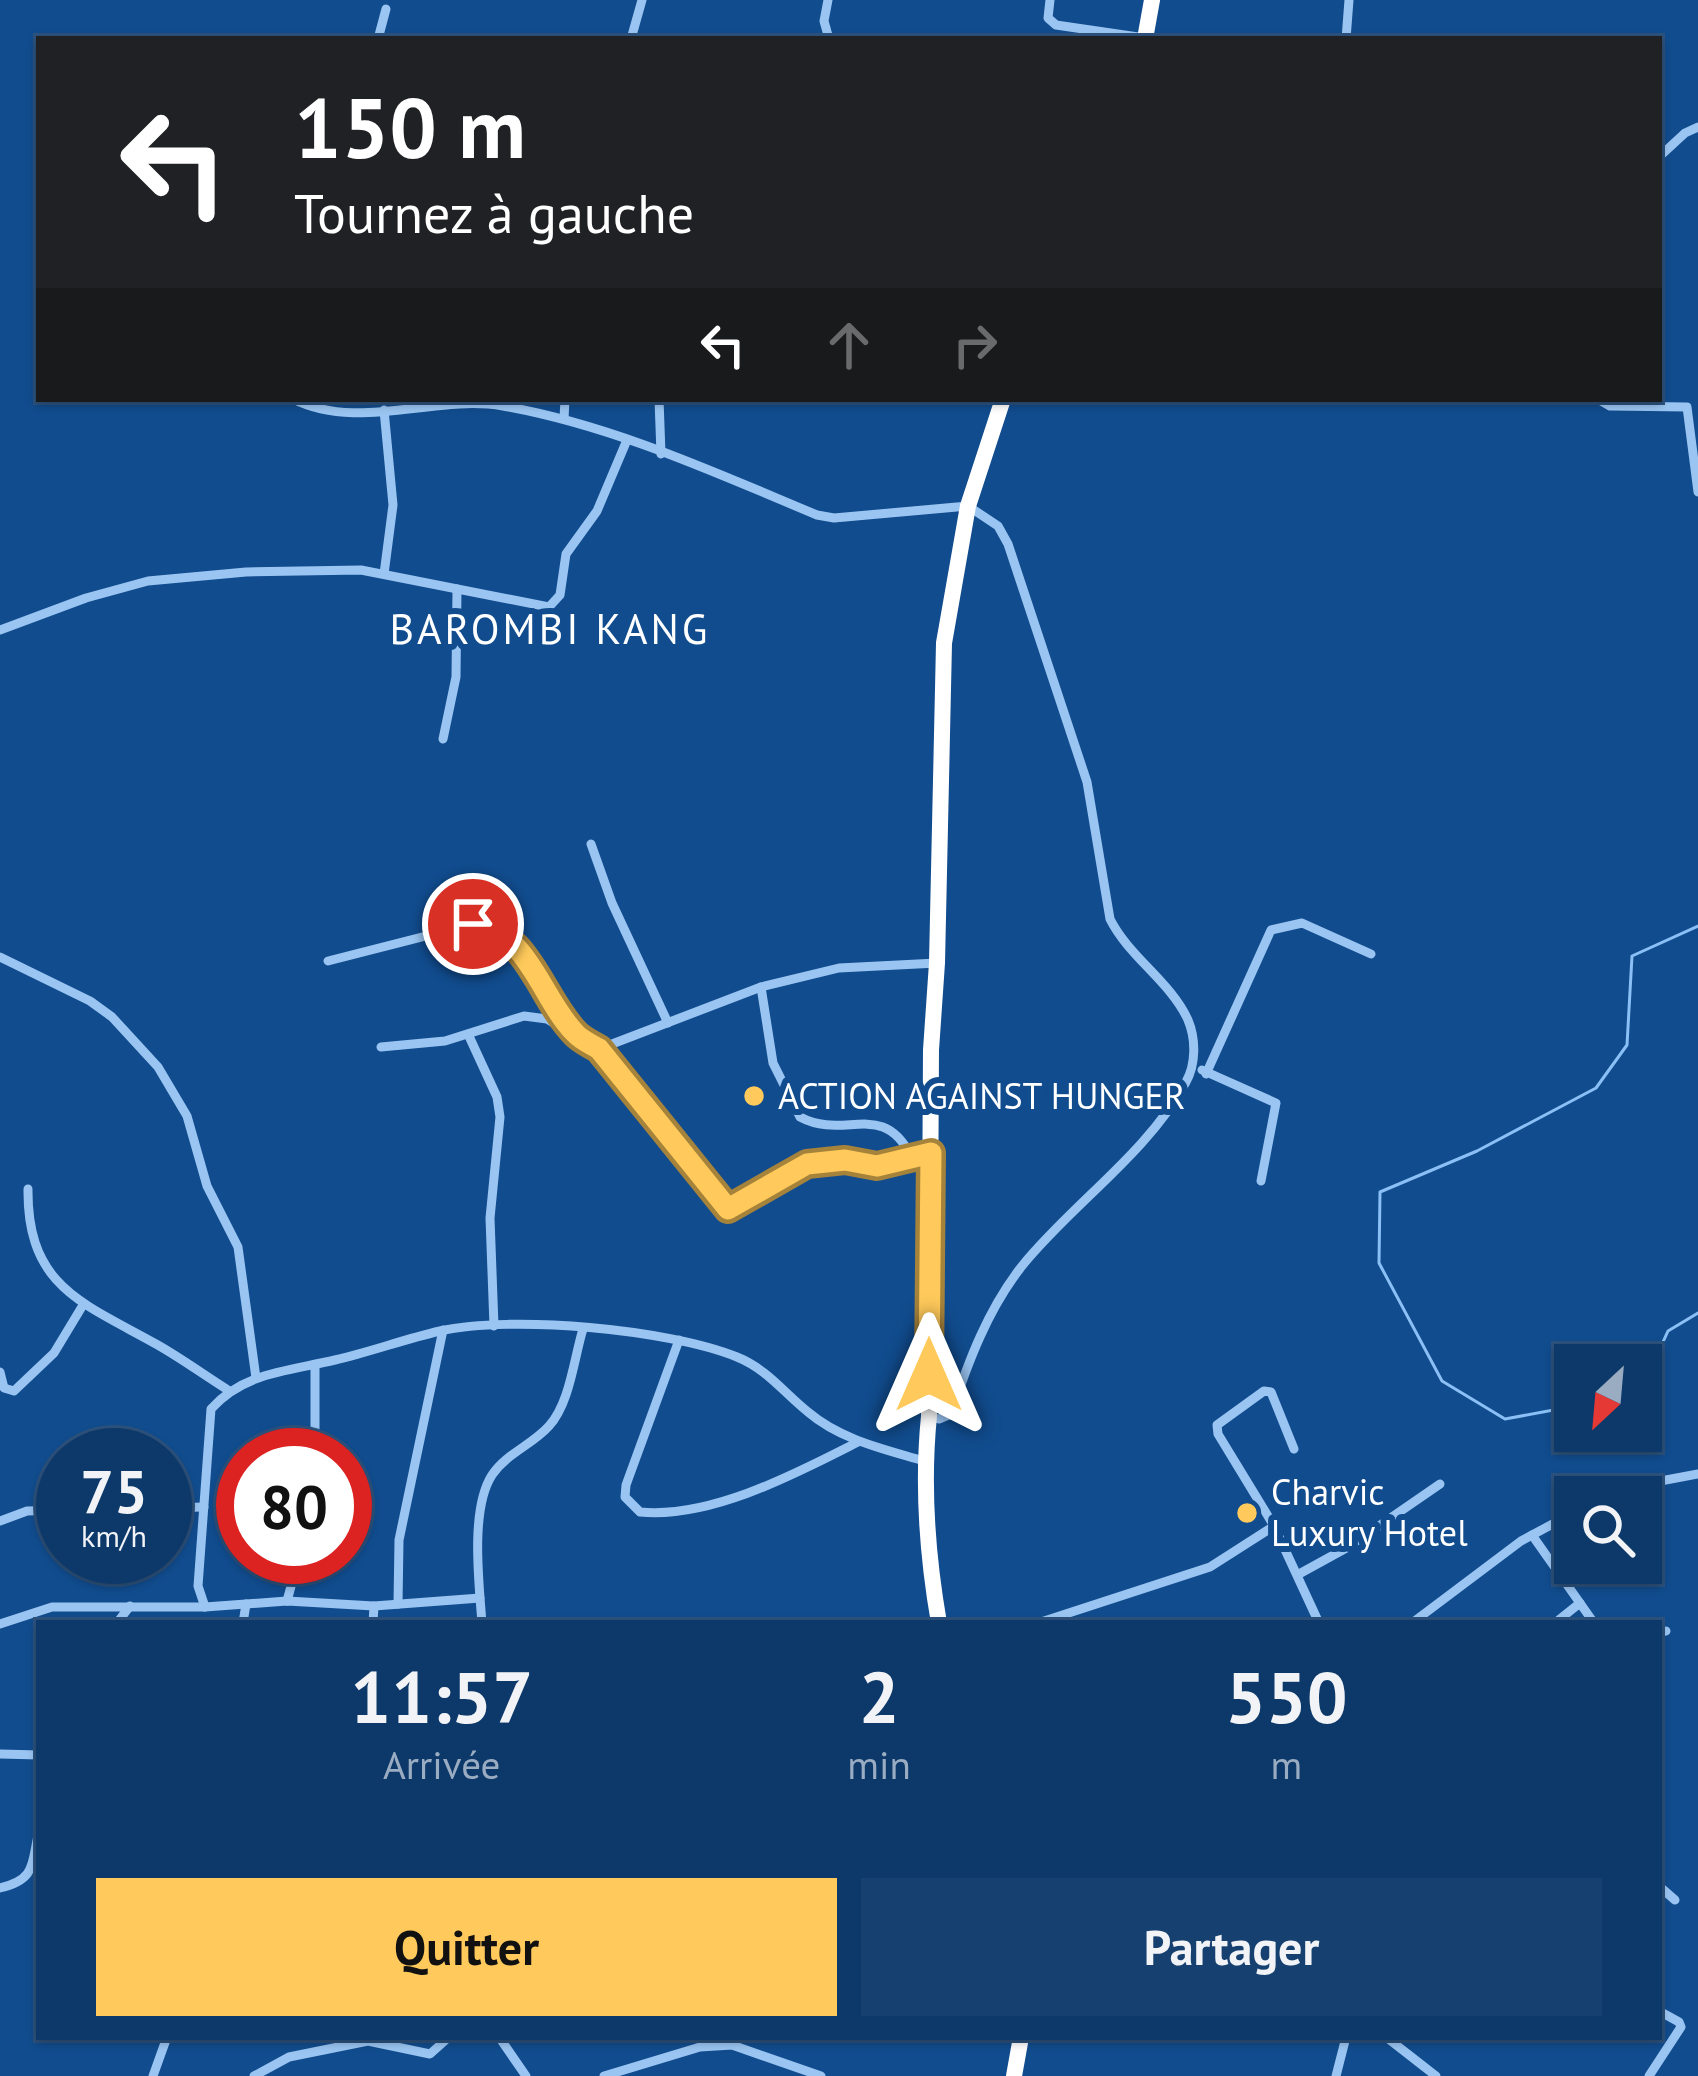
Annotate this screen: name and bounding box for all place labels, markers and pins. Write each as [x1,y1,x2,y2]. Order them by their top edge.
pin [422,873,524,975]
place label: ACTION AGAINST HUNGER [778,1072,1185,1119]
marker: ACTION AGAINST HUNGER [741,1083,767,1109]
place label: Charvic Luxury Hotel [1271,1468,1468,1556]
marker: Charvic Luxury Hotel [1234,1500,1260,1526]

